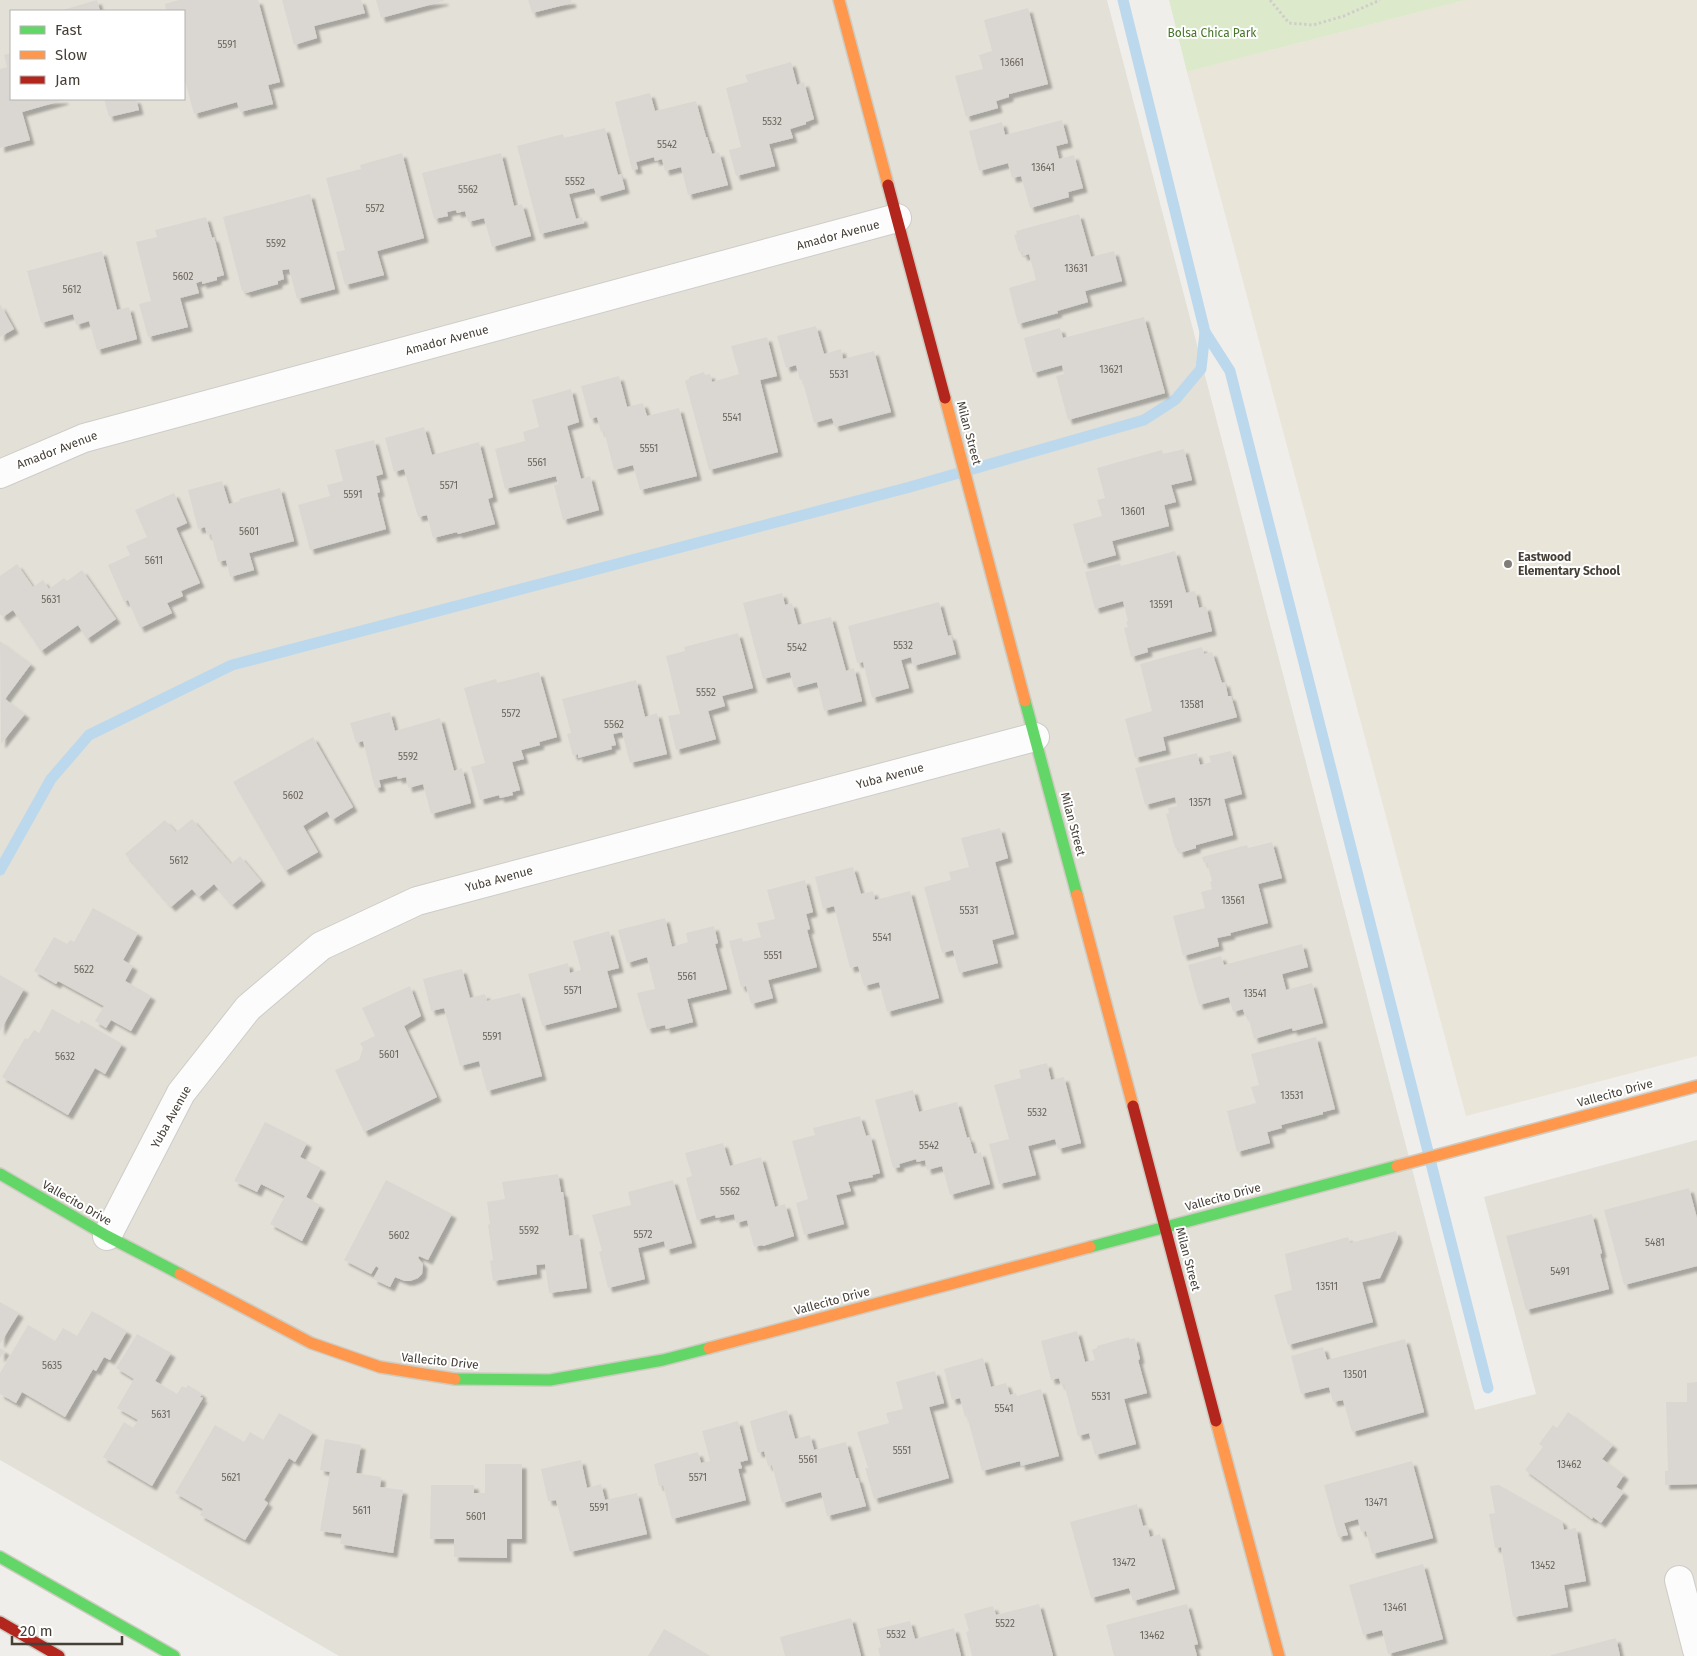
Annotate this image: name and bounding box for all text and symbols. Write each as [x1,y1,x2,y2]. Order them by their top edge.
legend [10,10,185,100]
text: Fast [55,21,82,39]
park label: Bolsa Chica Park [1168,26,1257,40]
house number: 5591 [217,39,237,51]
text: Slow [55,46,87,64]
house number: 13661 [1000,57,1024,69]
text: Jam [55,71,81,89]
house number: 5532 [762,116,782,128]
house number: 5542 [657,139,677,151]
house number: 13641 [1031,162,1055,174]
house number: 5552 [565,176,585,188]
house number: 5562 [458,184,478,196]
house number: 5572 [366,203,385,215]
street label: Amador Avenue [795,217,881,253]
house number: 5592 [266,238,286,250]
house number: 13631 [1064,263,1088,275]
house number: 5602 [173,271,193,283]
house number: 5612 [62,284,82,296]
street label: Amador Avenue [404,322,490,358]
house number: 13621 [1099,364,1123,376]
house number: 5531 [830,369,848,381]
street label: Milan Street [954,400,984,467]
house number: 5541 [722,412,742,424]
street label: Amador Avenue [15,428,99,472]
house number: 5551 [640,443,658,455]
house number: 5561 [527,457,547,469]
house number: 5571 [440,480,458,492]
house number: 5591 [343,489,363,501]
house number: 13601 [1121,506,1145,518]
house number: 5601 [239,526,259,538]
place label: Eastwood Elementary School [1518,550,1621,578]
house number: 5611 [145,555,163,567]
marker: Eastwood Elementary School [1502,558,1514,570]
house number: 5631 [41,594,61,606]
house number: 13591 [1149,599,1173,611]
house number: 5532 [893,640,913,652]
house number: 5542 [787,642,807,654]
house number: 5552 [696,687,716,699]
house number: 13581 [1180,699,1204,711]
house number: 5572 [502,708,521,720]
house number: 5562 [604,719,624,731]
house number: 5592 [398,751,418,763]
street label: Yuba Avenue [855,760,925,792]
house number: 5602 [283,790,303,802]
street label: Milan Street [1058,791,1088,858]
house number: 13571 [1189,797,1211,809]
house number: 5612 [169,855,189,867]
street label: Yuba Avenue [464,863,534,895]
house number: 13561 [1221,895,1245,907]
house number: 5531 [960,905,978,917]
house number: 5541 [872,932,892,944]
house number: 5551 [764,950,782,962]
house number: 5622 [74,964,94,976]
house number: 5561 [677,971,697,983]
house number: 5571 [564,985,582,997]
house number: 13541 [1243,988,1267,1000]
house number: 5591 [482,1031,502,1043]
house number: 5601 [379,1049,399,1061]
house number: 5632 [55,1051,75,1063]
street label: Vallecito Drive [1576,1076,1654,1110]
street label: Yuba Avenue [148,1083,194,1151]
house number: 13531 [1280,1090,1304,1102]
house number: 5532 [1027,1107,1047,1119]
house number: 5542 [919,1140,939,1152]
street label: Vallecito Drive [40,1178,114,1228]
street label: Vallecito Drive [1184,1180,1262,1214]
house number: 5562 [720,1186,740,1198]
house number: 5592 [519,1225,539,1237]
street label: Milan Street [1173,1226,1203,1293]
house number: 5572 [634,1229,653,1241]
house number: 5602 [389,1230,409,1242]
house number: 5481 [1645,1237,1665,1249]
house number: 5491 [1550,1266,1570,1278]
house number: 13511 [1316,1281,1338,1293]
street label: Vallecito Drive [793,1284,871,1318]
street label: Vallecito Drive [401,1350,479,1372]
house number: 5635 [42,1360,62,1372]
house number: 13501 [1343,1369,1367,1381]
house number: 5531 [1092,1391,1110,1403]
house number: 5541 [994,1403,1014,1415]
house number: 5631 [151,1409,171,1421]
house number: 5551 [893,1445,911,1457]
house number: 5561 [798,1454,818,1466]
house number: 13462 [1557,1459,1581,1471]
house number: 5621 [221,1472,241,1484]
house number: 5571 [689,1472,707,1484]
house number: 13471 [1365,1497,1387,1509]
house number: 5591 [589,1502,609,1514]
house number: 5611 [353,1505,371,1517]
house number: 5601 [466,1511,486,1523]
house number: 13472 [1112,1557,1136,1569]
house number: 13452 [1531,1560,1555,1572]
house number: 13461 [1383,1602,1407,1614]
scale bar [12,1614,122,1646]
house number: 5522 [995,1618,1015,1630]
text: 20 m [20,1622,53,1640]
house number: 5532 [886,1629,906,1641]
house number: 13462 [1140,1630,1164,1642]

